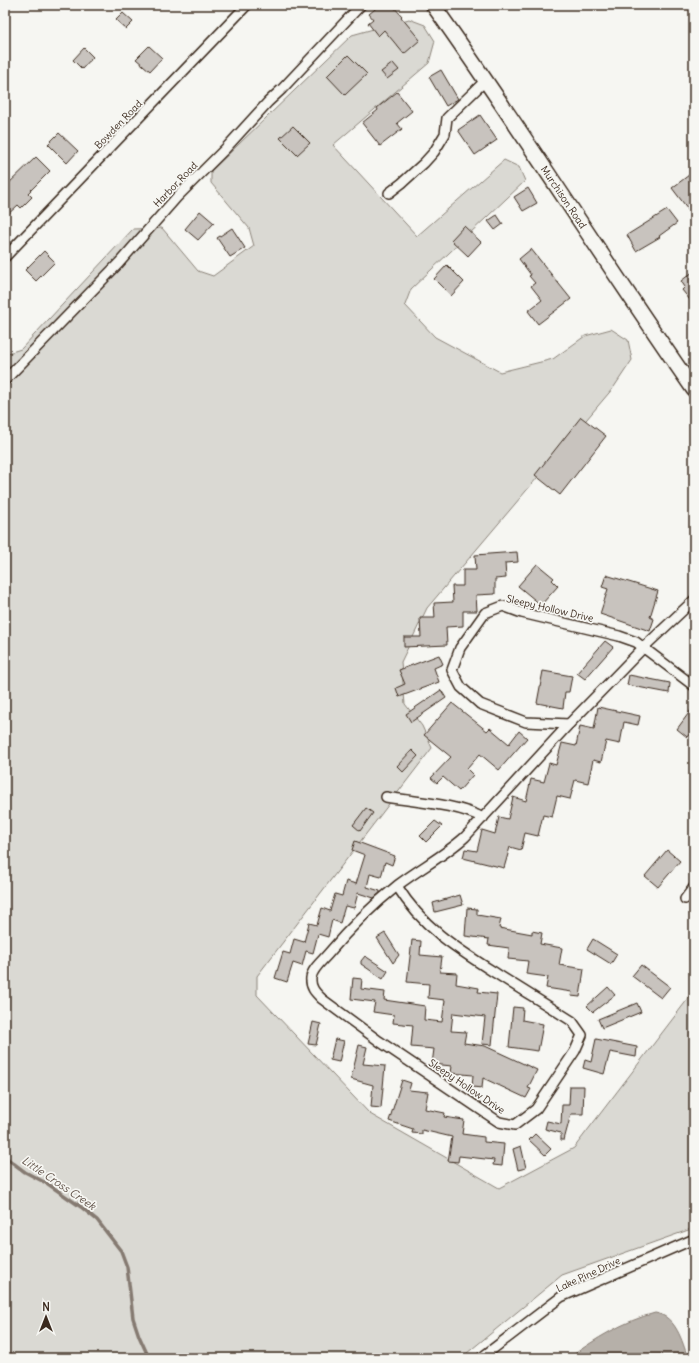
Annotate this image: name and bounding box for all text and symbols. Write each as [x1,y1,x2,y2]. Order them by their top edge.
street label: Bowden Road [92,97,145,151]
street label: Harbor Road [151,159,200,210]
street label: Murchison Road [538,163,589,231]
street label: Sleepy Hollow Drive [505,592,595,625]
street label: Sleepy Hollow Drive [426,1056,507,1117]
water label: Little Cross Creek [19,1153,100,1214]
street label: Lake Pine Drive [554,1254,622,1295]
north arrow [26,1297,66,1337]
text: N [42,1300,50,1314]

